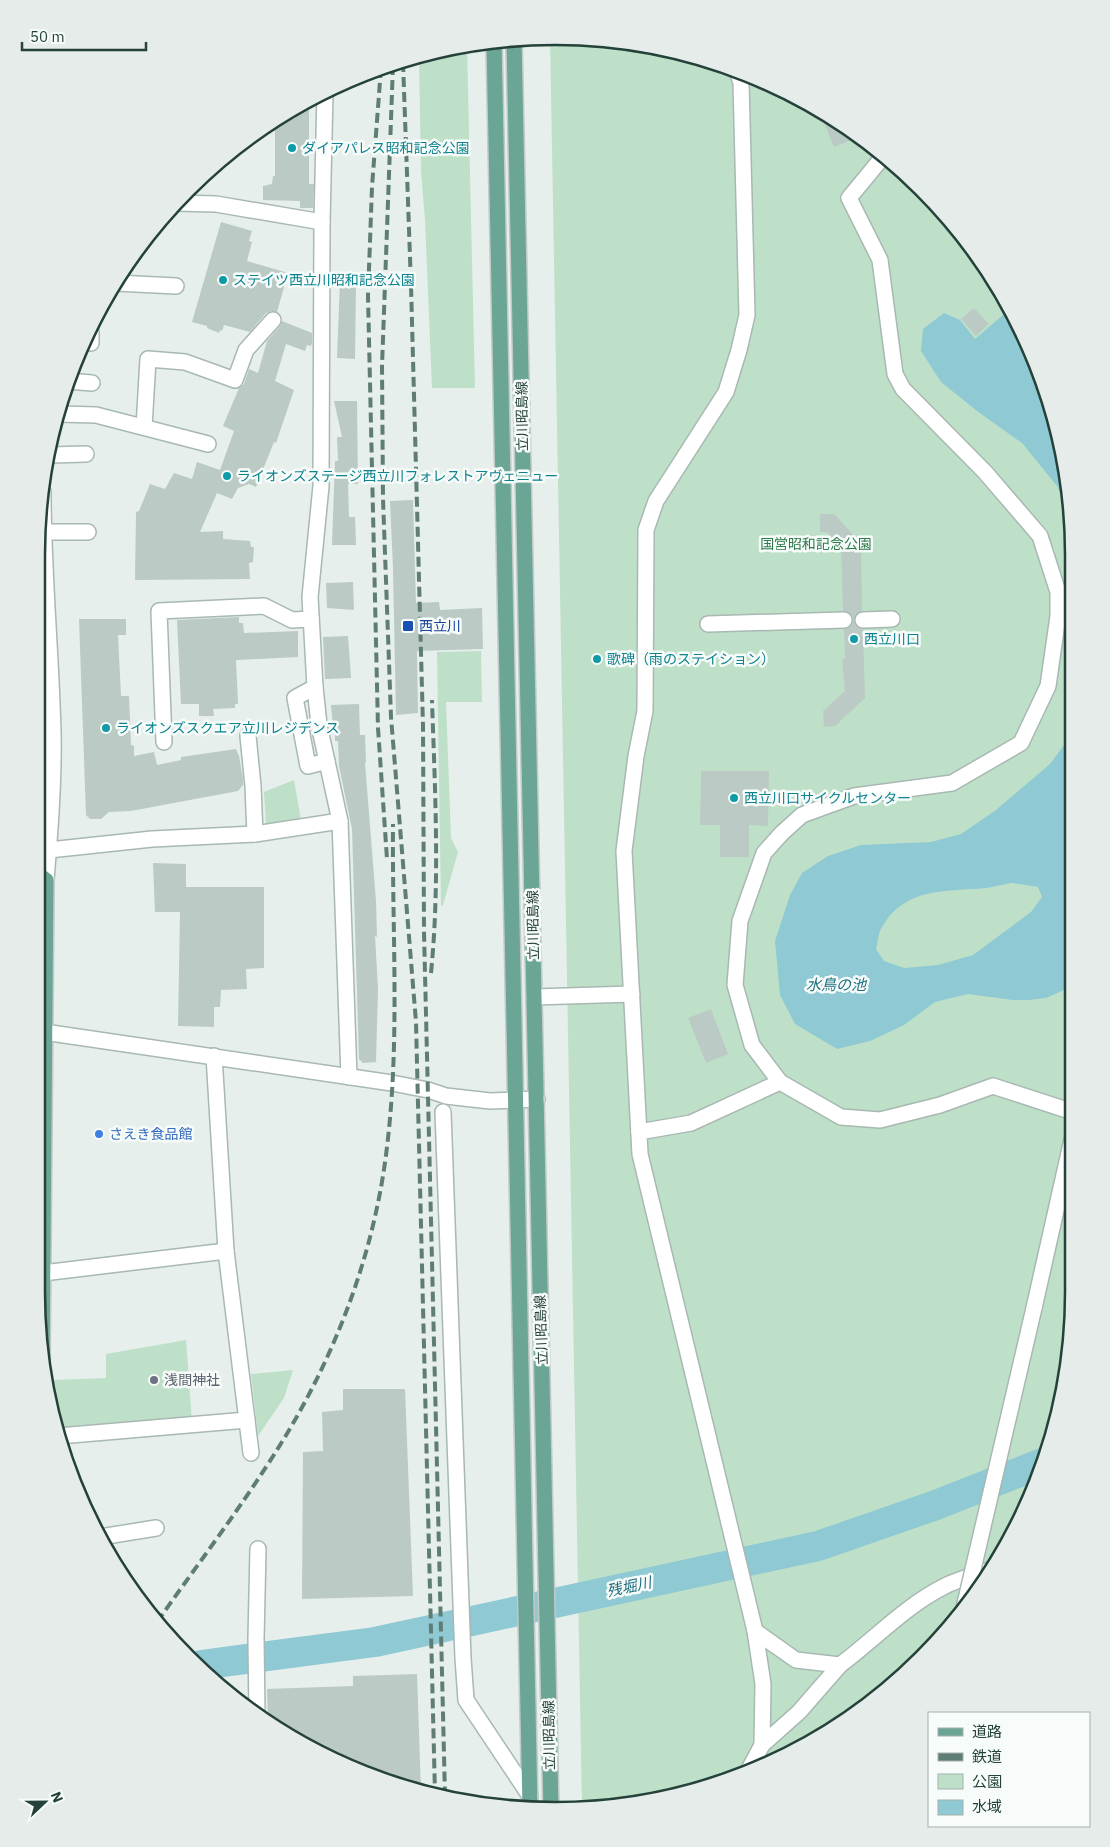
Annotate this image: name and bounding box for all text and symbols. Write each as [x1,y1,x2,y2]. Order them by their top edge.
scale bar [22,20,146,52]
text: 50 m [30,27,65,46]
place label: ダイアパレス昭和記念公園 [302,139,470,157]
marker: ダイアパレス昭和記念公園 [286,142,298,154]
place label: ステイツ西立川昭和記念公園 [233,271,415,289]
marker: ステイツ西立川昭和記念公園 [217,274,229,286]
street label: 立川昭島線 [512,381,532,451]
place label: ライオンズステージ西立川フォレストアヴェニュー [237,467,558,485]
marker: ライオンズステージ西立川フォレストアヴェニュー [221,470,233,482]
park label: 国営昭和記念公園 [760,535,872,553]
place label: 西立川 [419,617,461,635]
marker: 西立川 [401,619,415,633]
place label: 西立川口 [864,630,920,648]
marker: 西立川口 [848,633,860,645]
place label: 歌碑（雨のステイション） [607,650,775,668]
marker: 歌碑（雨のステイション） [591,653,603,665]
place label: ライオンズスクエア立川レジデンス [116,719,339,737]
marker: ライオンズスクエア立川レジデンス [100,722,112,734]
place label: 西立川口サイクルセンター [744,789,911,807]
marker: 西立川口サイクルセンター [728,792,740,804]
street label: 立川昭島線 [523,890,543,960]
water label: 水鳥の池 [806,975,868,994]
place label: さえき食品館 [109,1125,193,1143]
marker: さえき食品館 [93,1128,105,1140]
street label: 立川昭島線 [531,1295,551,1365]
place label: 浅間神社 [164,1371,220,1389]
marker: 浅間神社 [148,1374,160,1386]
water label: 残堀川 [605,1572,655,1600]
street label: 立川昭島線 [539,1700,559,1770]
legend [928,1712,1090,1827]
text: 道路 [972,1722,1002,1741]
text: 鉄道 [972,1747,1002,1766]
text: 公園 [972,1772,1002,1791]
north arrow [20,1777,70,1827]
text: N [47,1789,67,1805]
text: 水域 [972,1797,1002,1816]

